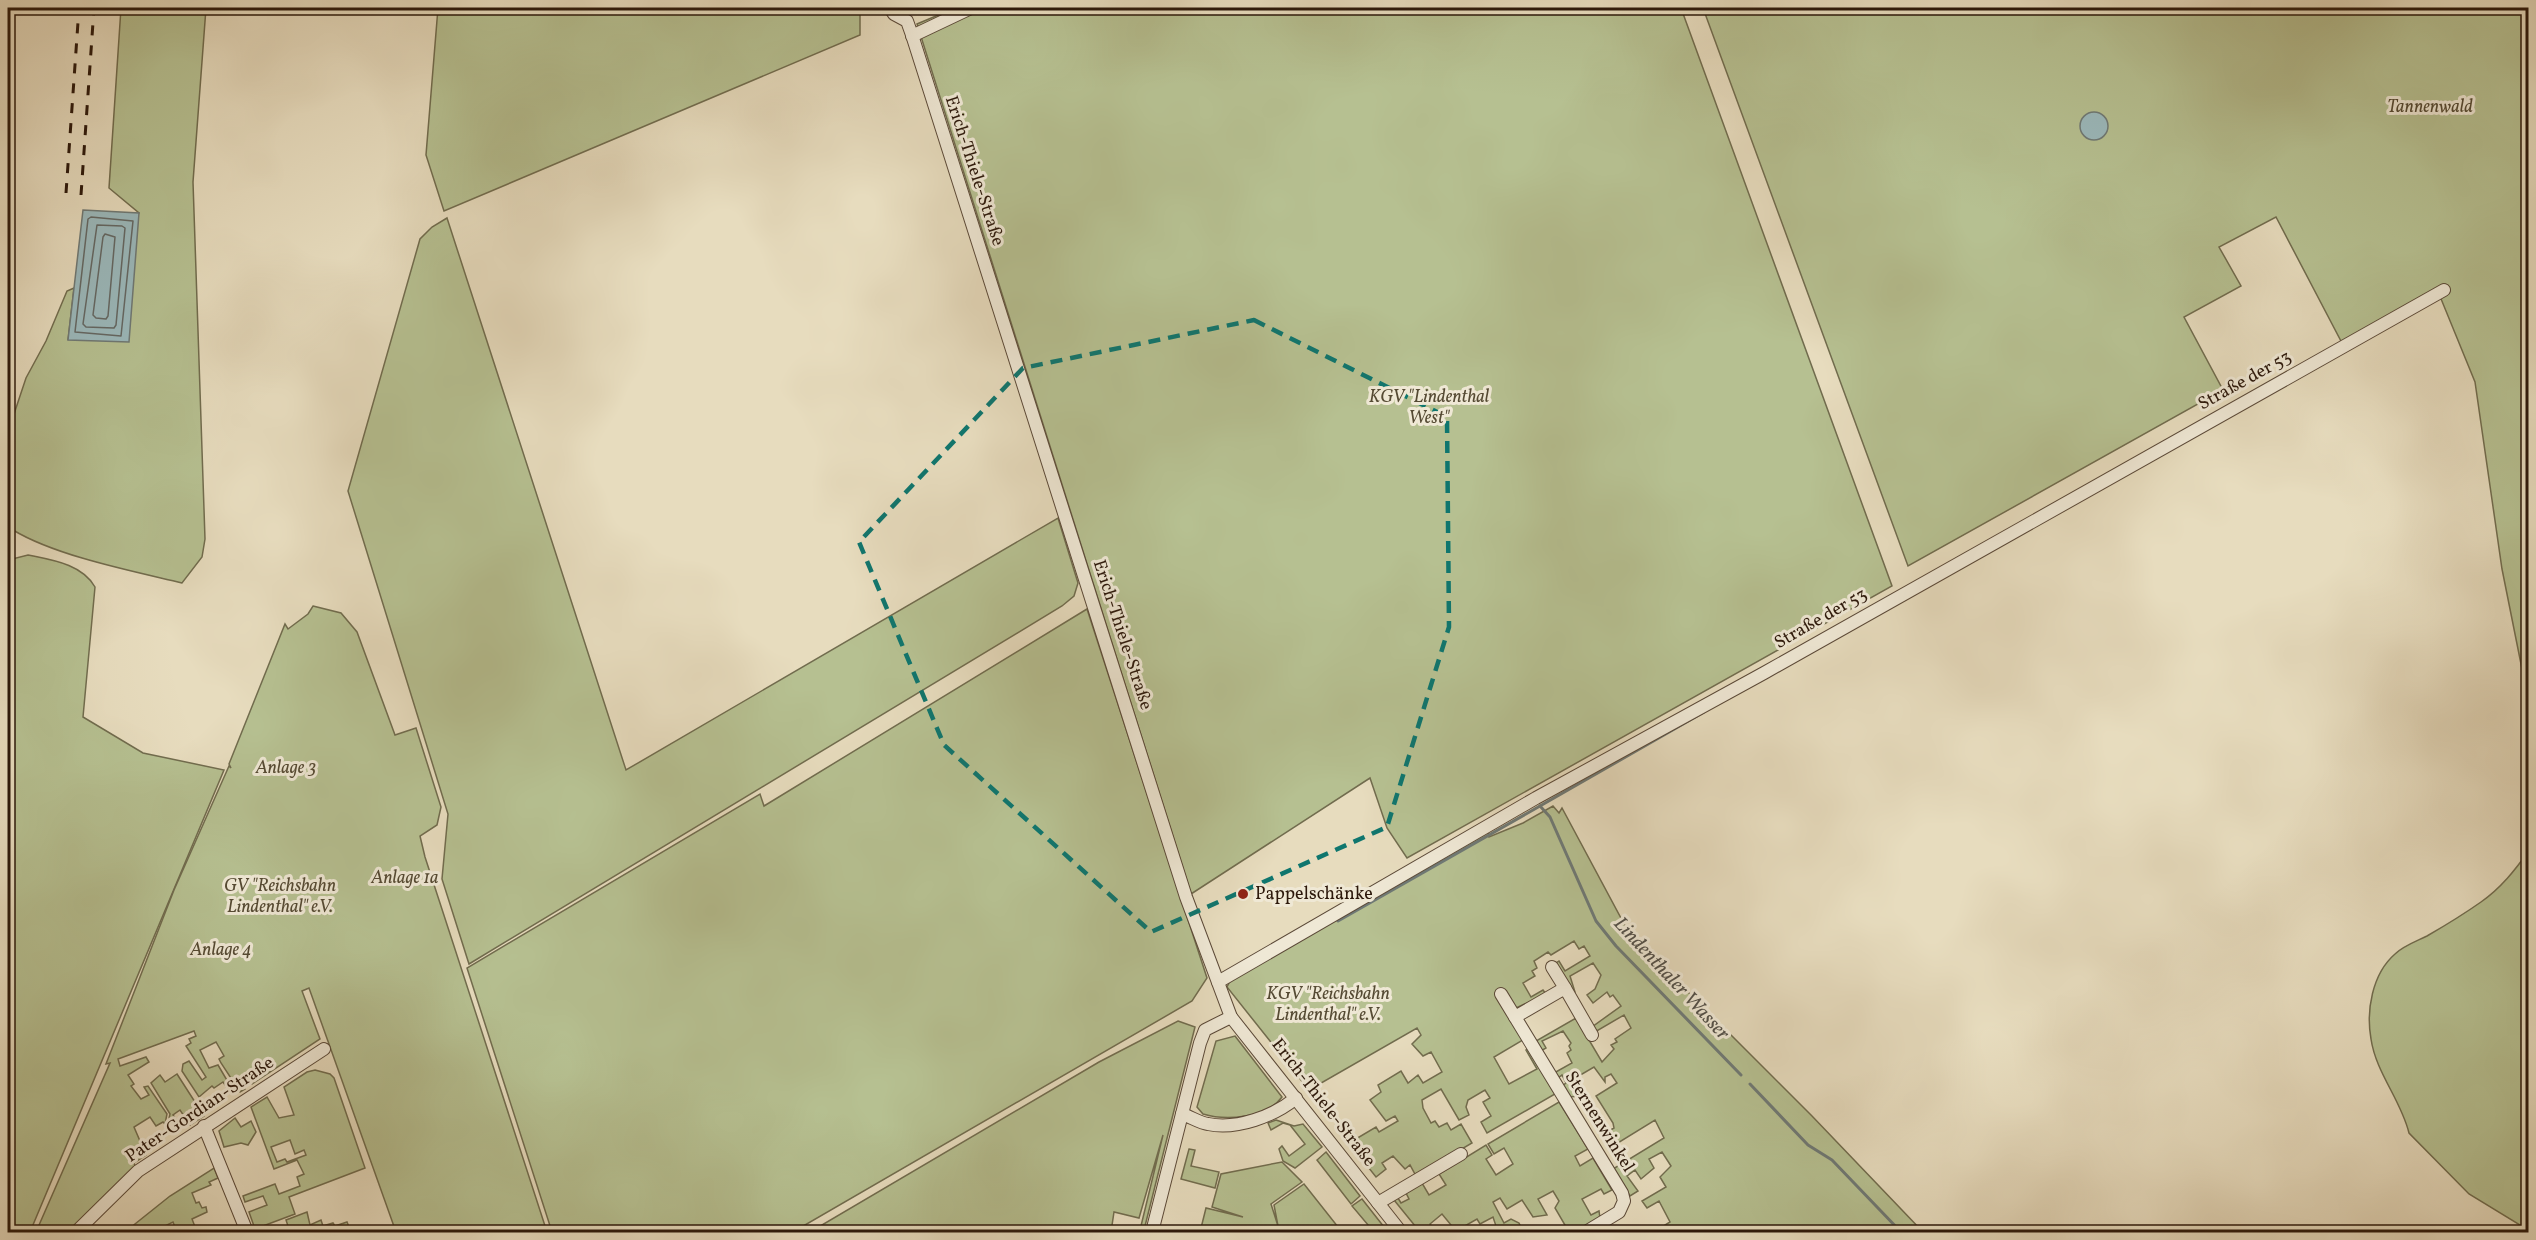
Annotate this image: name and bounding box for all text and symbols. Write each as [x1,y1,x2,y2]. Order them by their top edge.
street label: Erich-Thiele-Straße [938,93,1010,249]
park label: Tannenwald [2387,95,2473,120]
street label: Straße der 53 [2194,345,2296,417]
park label: KGV "Lindenthal West" [1369,385,1490,431]
street label: Erich-Thiele-Straße [1086,557,1158,713]
street label: Straße der 53 [1770,582,1872,656]
park label: Anlage 3 [255,756,316,781]
park label: Anlage 1a [370,866,439,891]
park label: GV "Reichsbahn Lindenthal" e.V. [224,874,336,920]
place label: Pappelschänke [1255,882,1373,907]
marker: Pappelschänke [1236,887,1250,901]
water label: Lindenthaler Wasser [1606,911,1736,1047]
park label: Anlage 4 [189,938,252,963]
park label: KGV "Reichsbahn Lindenthal" e.V. [1266,982,1390,1028]
street label: Erich-Thiele-Straße [1265,1034,1381,1172]
street label: Pater-Gordian-Straße [121,1051,279,1169]
street label: Sternenwinkel [1558,1067,1640,1177]

